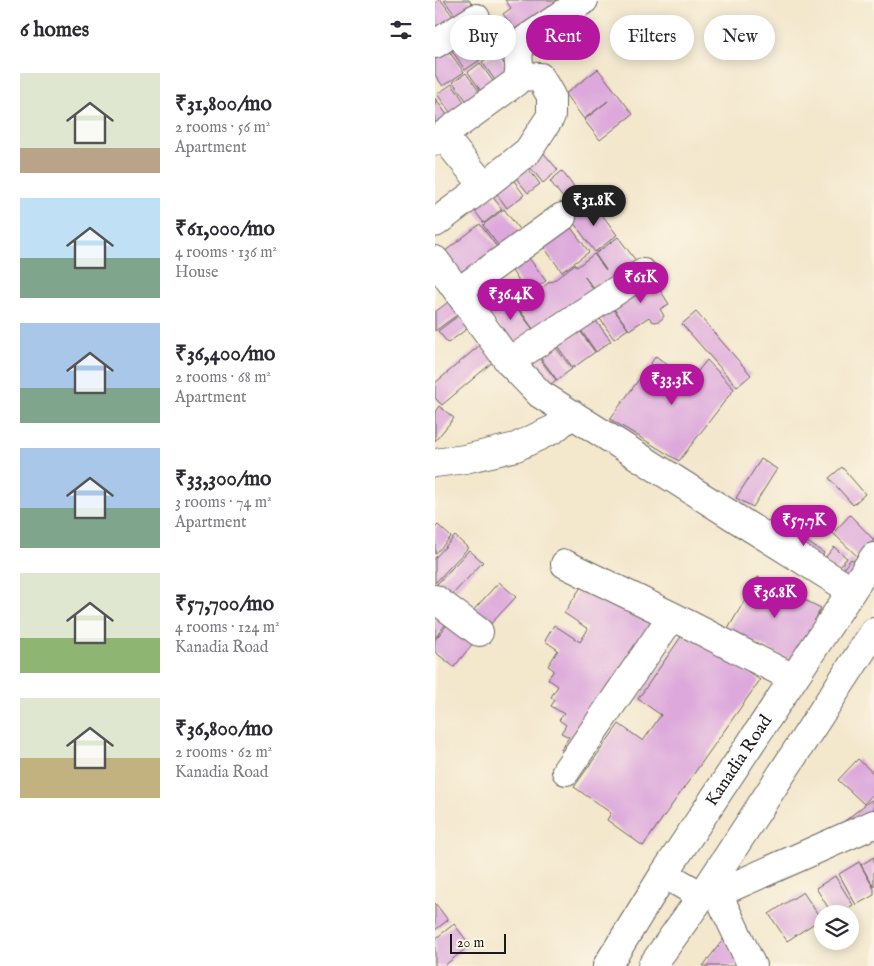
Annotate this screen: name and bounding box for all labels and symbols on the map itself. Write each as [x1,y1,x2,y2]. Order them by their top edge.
pin: ₹31.8K [553,184,635,227]
pin: ₹61K [611,262,671,304]
pin: ₹36.4K [470,278,552,321]
pin: ₹33.3K [631,364,713,406]
pin: ₹57.7K [763,504,845,547]
pin: ₹36.8K [734,576,816,619]
street label: Kanadia Road [700,710,778,811]
scale bar [450,931,506,954]

